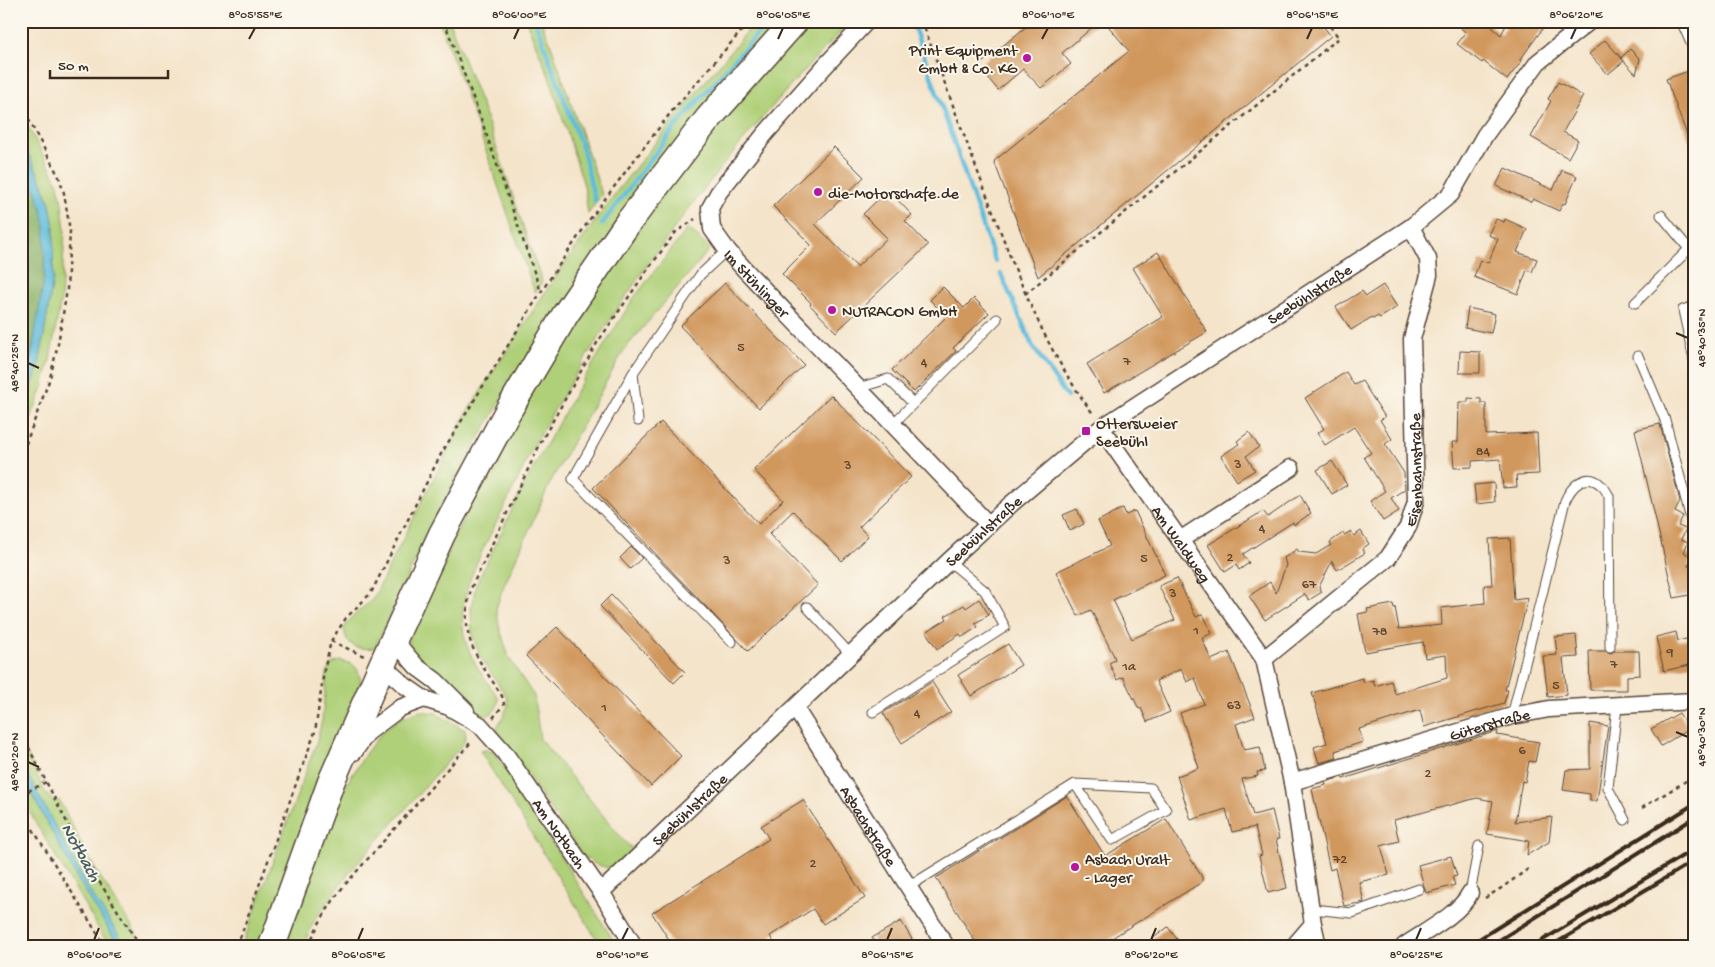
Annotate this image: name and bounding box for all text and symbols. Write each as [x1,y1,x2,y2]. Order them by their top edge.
text: 8°05'55"E [228,9,282,23]
text: 8°06'00"E [492,9,547,23]
text: 8°06'05"E [756,9,810,23]
text: 8°06'10"E [1022,9,1075,23]
text: 8°06'15"E [1286,9,1338,23]
text: 8°06'20"E [1549,9,1603,23]
place label: Print Equipment GmbH & Co. KG [908,43,1018,80]
scale bar [50,48,168,80]
marker: Print Equipment GmbH & Co. KG [1021,52,1033,64]
text: 50 m [58,58,89,76]
marker: die-Motorschafe.de [812,186,824,198]
place label: die-Motorschafe.de [828,186,959,205]
street label: Im Stühlinger [718,247,792,324]
street label: Seebühlstraße [1265,261,1357,331]
marker: NUTRACON GmbH [826,304,838,316]
place label: NUTRACON GmbH [842,304,958,323]
text: 48°40'35"N [1696,309,1710,367]
text: 48°40'25"N [9,334,23,392]
house number: 5 [737,340,745,357]
house number: 7 [1122,354,1131,371]
house number: 4 [921,355,928,372]
street label: Eisenbahnstraße [1403,412,1429,530]
place label: Ottersweier Seebühl [1096,416,1178,453]
marker: Ottersweier Seebühl [1080,425,1092,437]
house number: 84 [1476,444,1491,461]
house number: 3 [1233,457,1242,474]
house number: 3 [843,458,852,475]
street label: Seebühlstraße [943,492,1028,572]
street label: Am Waldweg [1146,503,1213,587]
house number: 4 [1259,521,1266,538]
house number: 2 [1227,550,1234,567]
house number: 5 [1140,551,1148,568]
house number: 3 [722,553,731,570]
house number: 67 [1302,577,1317,594]
house number: 3 [1168,586,1177,603]
house number: 1 [1192,623,1199,640]
house number: 78 [1372,624,1388,641]
house number: 9 [1665,645,1674,662]
house number: 7 [1609,657,1618,674]
house number: 1a [1121,659,1137,676]
house number: 5 [1552,678,1560,695]
house number: 63 [1227,698,1241,715]
house number: 1 [600,700,607,717]
house number: 4 [914,706,921,723]
street label: Güterstraße [1448,707,1533,747]
text: 48°40'30"N [1696,707,1710,767]
text: 48°40'20"N [9,732,23,791]
house number: 6 [1518,743,1526,760]
house number: 2 [1425,766,1432,783]
street label: Seebühlstraße [649,770,733,851]
street label: Asbachstraße [834,783,899,872]
street label: Am Notbach [526,796,588,874]
water label: Notbach [55,820,105,886]
place label: Asbach Uralt - Lager [1085,852,1171,889]
house number: 72 [1332,852,1347,869]
house number: 2 [810,856,817,873]
marker: Asbach Uralt - Lager [1069,861,1081,873]
text: 8°06'00"E [67,949,122,963]
text: 8°06'05"E [331,949,385,963]
text: 8°06'10"E [596,949,649,963]
text: 8°06'15"E [861,949,913,963]
text: 8°06'20"E [1124,949,1178,963]
text: 8°06'25"E [1390,949,1443,963]

